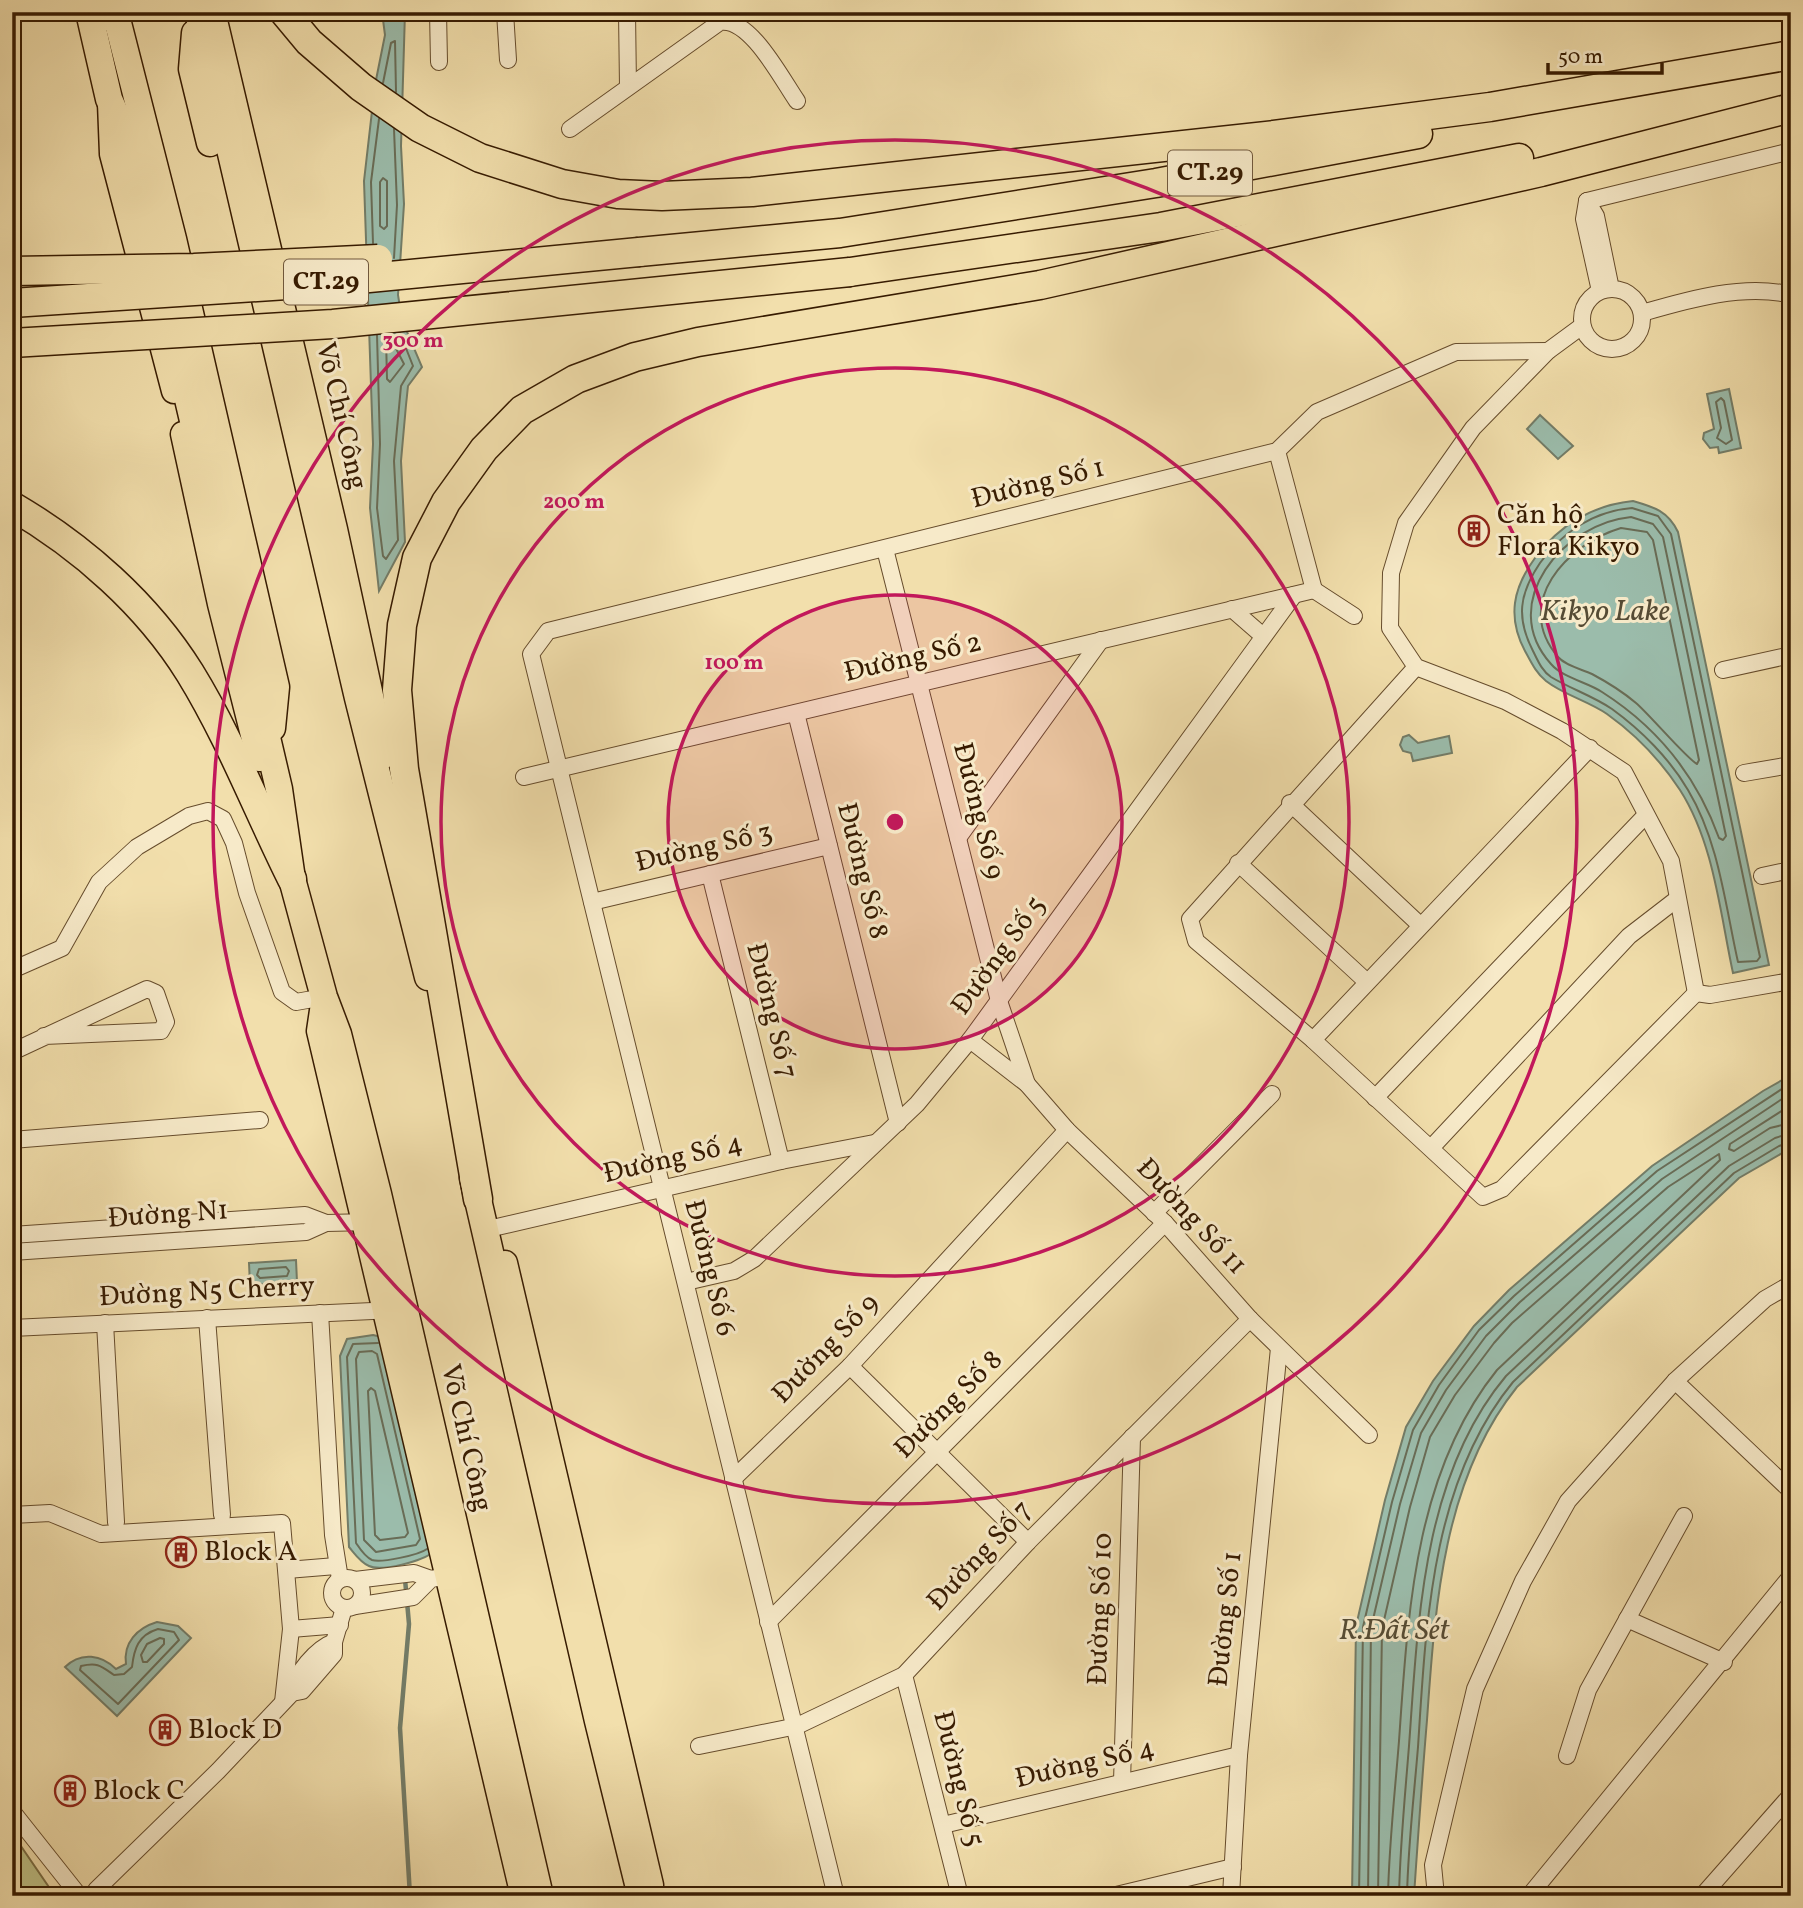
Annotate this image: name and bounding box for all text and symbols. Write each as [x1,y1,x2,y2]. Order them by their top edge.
scale bar [1548,32,1661,76]
text: 50 m [1558,43,1603,72]
road number: CT.29 [1168,150,1252,196]
road number: CT.29 [284,260,368,304]
text: 300 m [383,327,443,356]
street label: Võ Chí Công [305,338,377,494]
street label: Đường Số 1 [967,449,1109,519]
text: 200 m [543,488,605,517]
place label: Căn hộ Flora Kikyo [1497,496,1640,567]
building icon: Căn hộ Flora Kikyo [1457,514,1491,548]
water label: Kikyo Lake [1540,591,1670,633]
street label: Đường Số 2 [840,623,986,693]
text: 100 m [704,649,764,678]
street label: Đường Số 9 [942,739,1014,883]
street label: Đường Số 8 [826,799,898,943]
centre of rings [883,810,907,834]
street label: Đường Số 3 [632,813,776,883]
street label: Đường Số 5 [942,888,1056,1024]
street label: Đường Số 7 [735,939,807,1083]
street label: Đường Số 4 [600,1124,746,1194]
street label: Đường Số 11 [1127,1150,1255,1284]
street label: Đường N1 [106,1191,230,1239]
street label: Đường Số 6 [673,1196,745,1340]
street label: Đường N5 Cherry [98,1267,316,1317]
street label: Đường Số 9 [763,1285,889,1413]
street label: Đường Số 8 [886,1342,1012,1468]
street label: Võ Chí Công [430,1360,502,1516]
street label: Đường Số 7 [918,1492,1042,1620]
street label: Đường Số 10 [1079,1532,1123,1686]
place label: Block A [204,1533,297,1572]
building icon: Block A [164,1535,198,1569]
street label: Đường Số 1 [1200,1549,1252,1689]
water label: R.Đất Sét [1339,1610,1451,1652]
street label: Đường Số 5 [922,1707,994,1851]
place label: Block D [188,1711,282,1750]
building icon: Block D [148,1713,182,1747]
street label: Đường Số 4 [1012,1729,1158,1799]
place label: Block C [93,1772,185,1811]
building icon: Block C [53,1774,87,1808]

